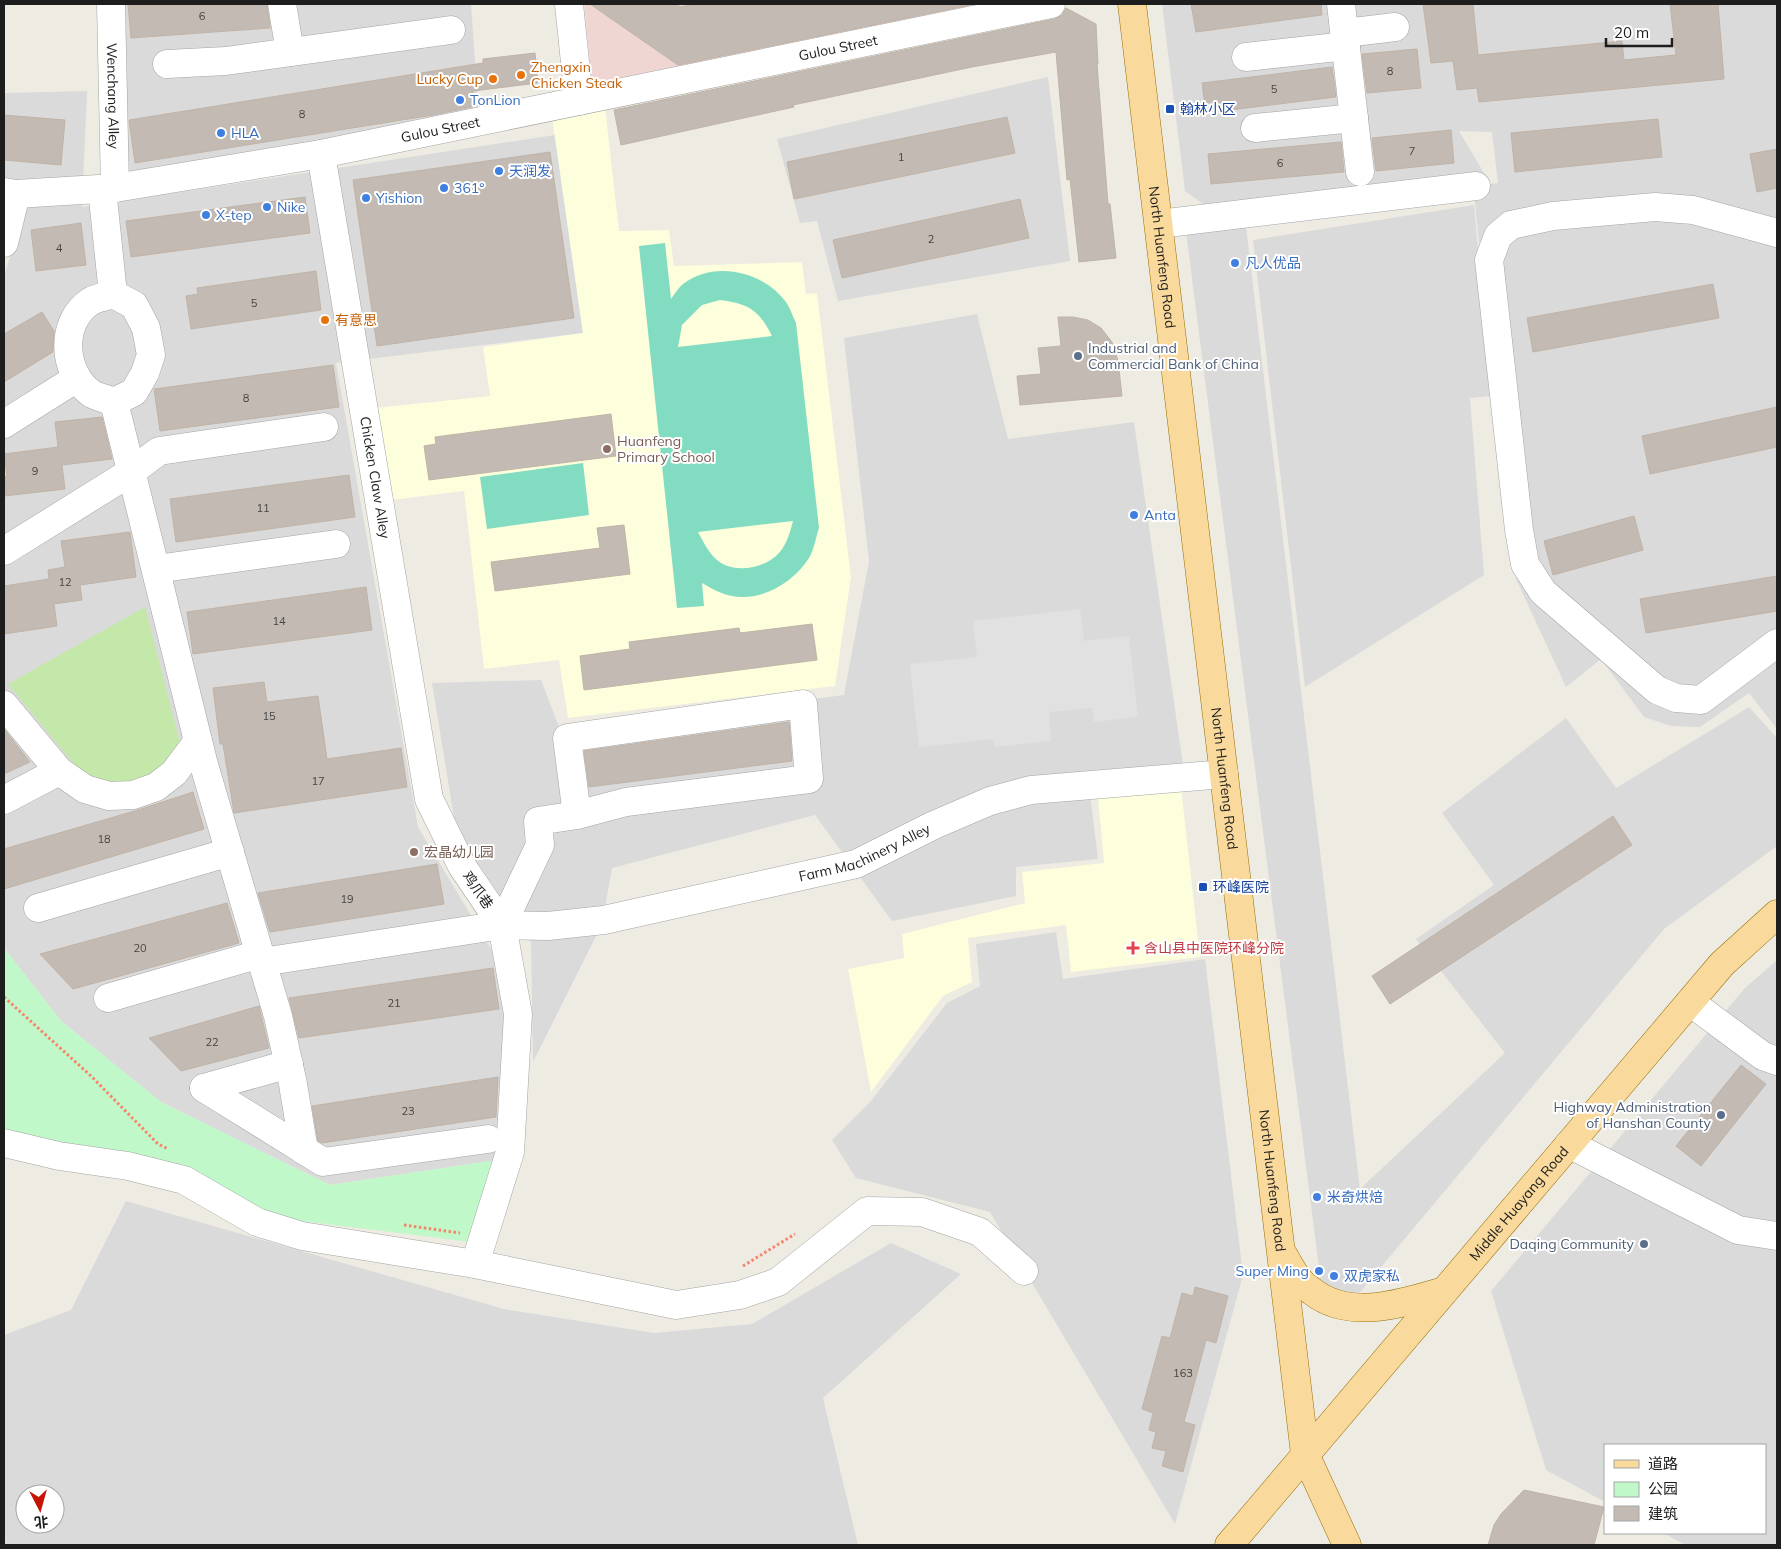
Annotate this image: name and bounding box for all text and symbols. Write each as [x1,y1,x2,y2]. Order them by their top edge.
house number: 6 [199,9,206,23]
scale bar [1606,15,1672,47]
text: 20 m [1614,23,1649,42]
street label: Gulou Street [797,31,879,65]
street label: Wenchang Alley [103,43,123,150]
place label: Zhengxin Chicken Steak [531,58,623,92]
house number: 8 [1387,64,1394,78]
marker: Zhengxin Chicken Steak [515,69,527,81]
place label: Lucky Cup [417,70,483,88]
marker: Lucky Cup [487,73,499,85]
house number: 5 [1271,82,1278,96]
place label: TonLion [470,91,521,109]
marker: TonLion [454,94,466,106]
place label: 翰林小区 [1180,100,1236,118]
marker: 翰林小区 [1164,103,1176,115]
house number: 8 [299,107,306,121]
street label: Gulou Street [399,113,482,146]
place label: HLA [231,124,260,142]
marker: HLA [215,127,227,139]
house number: 7 [1409,144,1415,158]
house number: 1 [898,150,904,164]
house number: 6 [1277,156,1284,170]
place label: 天润发 [509,162,551,180]
marker: 天润发 [493,165,505,177]
place label: 361° [454,179,484,197]
marker: 361° [438,182,450,194]
street label: North Huanfeng Road [1145,185,1180,329]
place label: Yishion [375,189,423,207]
marker: Yishion [360,192,372,204]
place label: Nike [277,198,305,216]
marker: Nike [261,201,273,213]
place label: X-tep [216,206,252,224]
marker: X-tep [200,209,212,221]
house number: 2 [928,232,935,246]
house number: 4 [56,241,63,255]
place label: 凡人优品 [1245,254,1301,272]
marker: 凡人优品 [1229,257,1241,269]
house number: 5 [251,296,258,310]
place label: 有意思 [335,311,377,329]
marker: 有意思 [319,314,331,326]
place label: Industrial and Commercial Bank of China [1088,339,1259,373]
marker: Industrial and Commercial Bank of China [1072,350,1084,362]
house number: 8 [243,391,250,405]
street label: Chicken Claw Alley [356,415,394,541]
place label: Huanfeng Primary School [617,432,715,466]
marker: Huanfeng Primary School [601,443,613,455]
house number: 9 [32,464,38,478]
house number: 11 [256,501,270,515]
place label: Anta [1144,506,1176,524]
marker: Anta [1128,509,1140,521]
house number: 12 [58,575,72,589]
house number: 14 [272,614,286,628]
street label: North Huanfeng Road [1207,706,1242,851]
house number: 15 [262,709,276,723]
house number: 17 [311,774,325,788]
street label: Farm Machinery Alley [797,819,934,885]
house number: 18 [97,832,111,846]
place label: 宏晶幼儿园 [424,843,494,861]
marker: 宏晶幼儿园 [408,846,420,858]
street label: 鸡爪巷 [459,868,497,912]
place label: 环峰医院 [1213,878,1269,896]
marker: 环峰医院 [1197,881,1209,893]
house number: 19 [340,892,354,906]
place label: 含山县中医院环峰分院 [1144,939,1284,957]
house number: 20 [133,941,147,955]
marker: 含山县中医院环峰分院 [1126,941,1140,955]
house number: 21 [387,996,401,1010]
house number: 22 [205,1035,219,1049]
place label: Highway Administration of Hanshan County [1554,1098,1712,1132]
house number: 23 [401,1104,415,1118]
street label: North Huanfeng Road [1255,1109,1290,1253]
marker: Highway Administration of Hanshan County [1715,1109,1727,1121]
street label: Middle Huayang Road [1465,1143,1572,1264]
place label: 米奇烘焙 [1327,1188,1383,1206]
marker: 米奇烘焙 [1311,1191,1323,1203]
place label: Daqing Community [1509,1235,1635,1253]
marker: Daqing Community [1638,1238,1650,1250]
place label: Super Ming [1235,1262,1309,1280]
marker: Super Ming [1313,1265,1325,1277]
place label: 双虎家私 [1344,1267,1400,1285]
marker: 双虎家私 [1328,1270,1340,1282]
house number: 163 [1173,1366,1193,1380]
legend [1604,1444,1766,1534]
text: 道路 [1648,1454,1678,1473]
text: 公园 [1648,1479,1678,1498]
north arrow [15,1484,65,1534]
text: 建筑 [1648,1504,1678,1523]
text: 北 [33,1512,49,1532]

